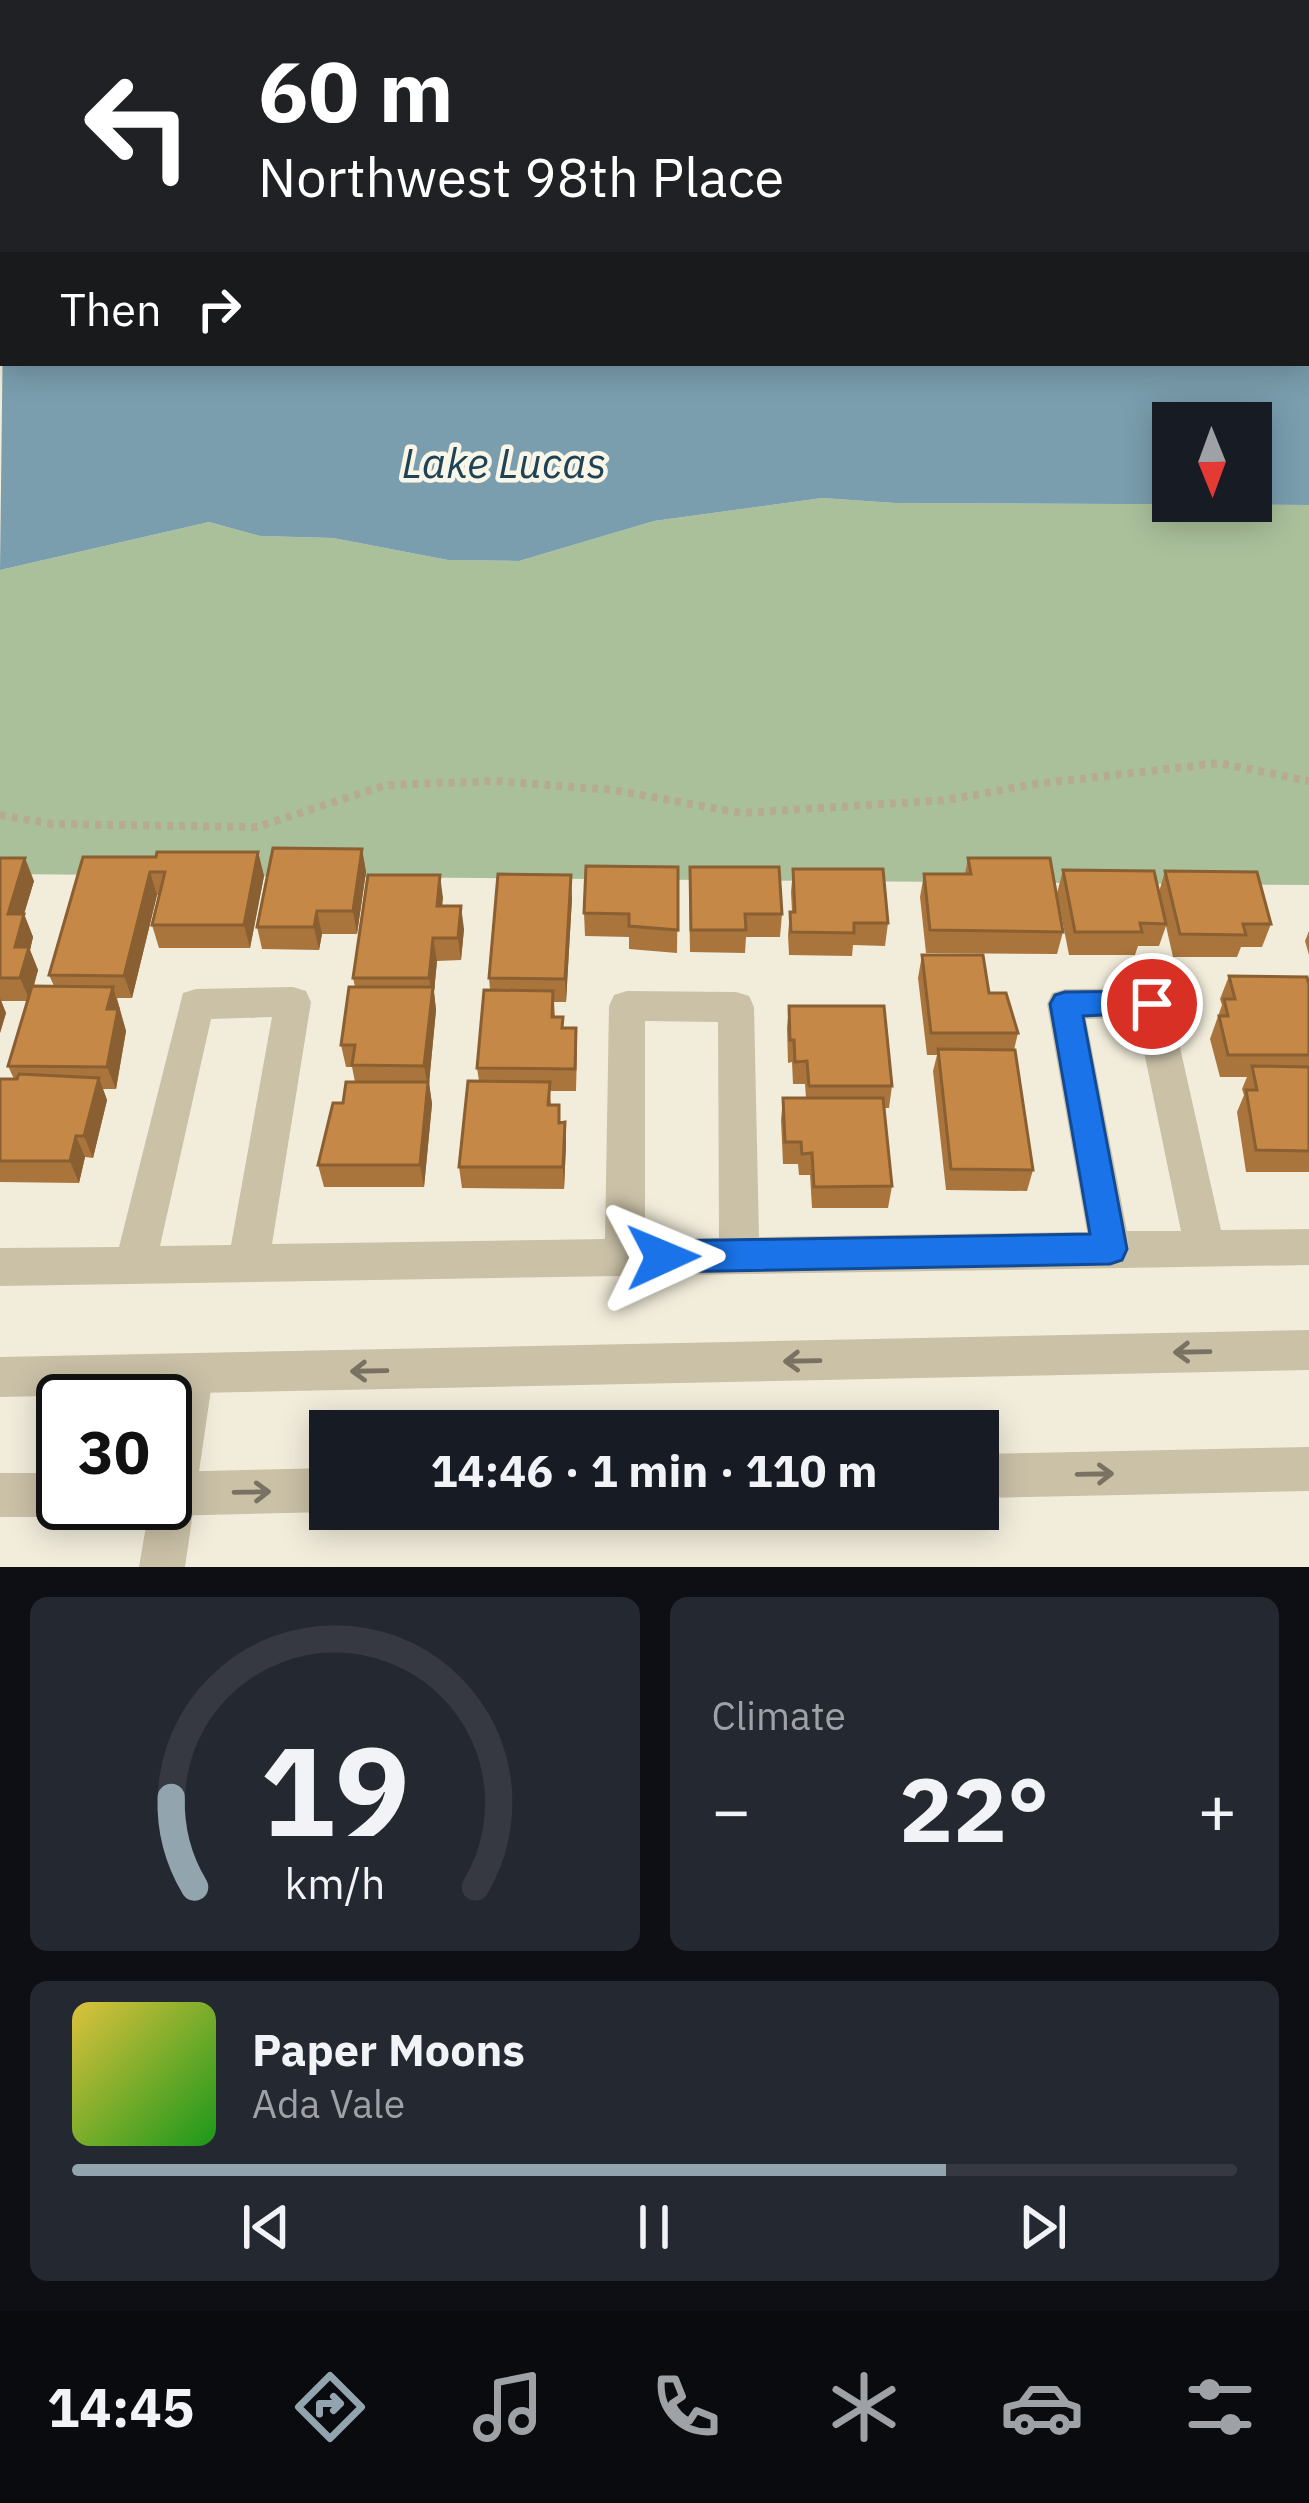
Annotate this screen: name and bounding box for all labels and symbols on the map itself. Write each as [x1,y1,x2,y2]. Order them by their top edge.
north arrow [1152,402,1272,522]
water label: Lake Lucas [402,435,606,490]
pin [1101,953,1203,1055]
position arrow [600,1194,726,1320]
one-way arrow [1173,1341,1212,1364]
one-way arrow [783,1350,822,1373]
one-way arrow [350,1360,389,1383]
speed limit sign: 30 [36,1374,192,1530]
one-way arrow [1075,1462,1114,1485]
one-way arrow [232,1480,271,1503]

